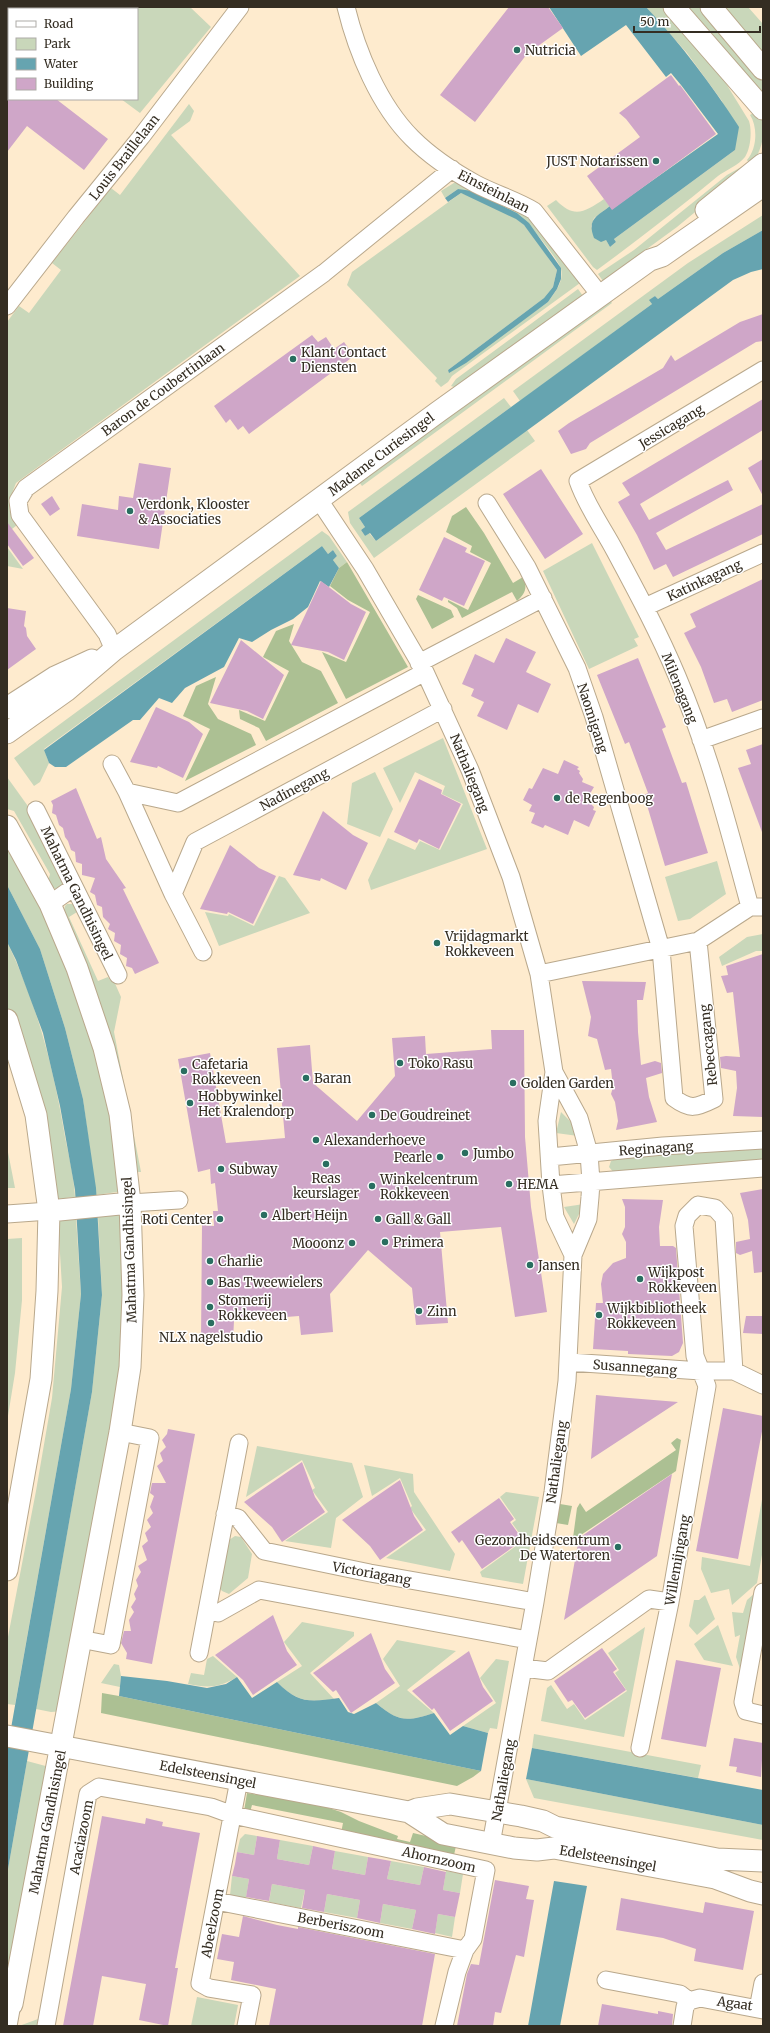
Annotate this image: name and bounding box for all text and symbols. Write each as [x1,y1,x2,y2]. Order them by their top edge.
legend [8,8,138,100]
scale bar [634,8,760,34]
text: 50 m [640,14,669,29]
text: Road [44,16,73,31]
text: Park [44,36,71,51]
place label: Nutricia [525,42,576,59]
marker: Nutricia [512,45,522,55]
text: Water [43,56,79,71]
text: Building [44,76,94,91]
street label: Louis Braillelaan [85,111,164,204]
place label: JUST Notarissen [545,153,648,170]
marker: JUST Notarissen [651,156,661,166]
street label: Einsteinlaan [455,166,533,217]
street label: Baron de Coubertinlaan [98,339,228,440]
place label: Klant Contact Diensten [301,344,386,376]
marker: Klant Contact Diensten [288,354,298,364]
street label: Jessicagang [635,400,707,453]
street label: Madame Curiesingel [325,409,438,500]
place label: Verdonk, Klooster & Associaties [137,496,250,528]
marker: Verdonk, Klooster & Associaties [125,506,135,516]
street label: Katinkagang [664,556,744,605]
street label: Milenagang [658,650,701,726]
street label: Naomigang [573,681,612,755]
street label: Nathaliegang [446,731,493,815]
street label: Nadinegang [257,764,332,815]
place label: de Regenboog [565,790,653,807]
marker: de Regenboog [552,793,562,803]
street label: Mahatma Gandhisingel [37,824,116,963]
place label: Vrijdagmarkt Rokkeveen [444,928,529,960]
marker: Vrijdagmarkt Rokkeveen [432,938,442,948]
street label: Rebeccagang [696,1003,721,1087]
place label: Toko Rasu [408,1055,473,1072]
place label: Cafetaria Rokkeveen [192,1056,261,1088]
marker: Toko Rasu [395,1058,405,1068]
marker: Cafetaria Rokkeveen [179,1066,189,1076]
place label: Baran [314,1070,352,1087]
marker: Baran [301,1073,311,1083]
place label: Golden Garden [521,1075,614,1092]
marker: Golden Garden [508,1078,518,1088]
place label: Hobbywinkel Het Kralendorp [198,1088,294,1120]
marker: Hobbywinkel Het Kralendorp [185,1098,195,1108]
place label: De Goudreinet [380,1107,470,1124]
marker: De Goudreinet [367,1110,377,1120]
place label: Alexanderhoeve [323,1132,425,1149]
marker: Alexanderhoeve [311,1135,321,1145]
street label: Reginagang [618,1137,694,1160]
place label: Jumbo [472,1145,514,1162]
marker: Jumbo [460,1148,470,1158]
place label: Pearle [394,1149,432,1166]
marker: Pearle [435,1152,445,1162]
marker: Reas keurslager [321,1159,331,1169]
place label: Subway [229,1161,278,1178]
marker: Subway [216,1164,226,1174]
place label: Reas keurslager [293,1170,359,1202]
place label: Winkelcentrum Rokkeveen [379,1171,478,1203]
street label: Mahatma Gandhisingel [118,1176,141,1324]
place label: HEMA [517,1176,559,1193]
marker: HEMA [504,1179,514,1189]
marker: Winkelcentrum Rokkeveen [367,1181,377,1191]
place label: Albert Heijn [271,1207,348,1224]
marker: Albert Heijn [259,1210,269,1220]
place label: Roti Center [142,1211,212,1228]
place label: Gall & Gall [386,1211,451,1228]
marker: Roti Center [215,1214,225,1224]
marker: Gall & Gall [373,1214,383,1224]
place label: Primera [393,1234,444,1251]
place label: Mooonz [292,1235,344,1252]
marker: Primera [380,1237,390,1247]
marker: Mooonz [347,1238,357,1248]
place label: Charlie [218,1253,263,1270]
marker: Charlie [205,1256,215,1266]
place label: Jansen [537,1257,580,1274]
marker: Jansen [525,1260,535,1270]
place label: Wijkpost Rokkeveen [647,1264,717,1296]
place label: Bas Tweewielers [218,1274,323,1291]
marker: Wijkpost Rokkeveen [635,1274,645,1284]
marker: Bas Tweewielers [205,1277,215,1287]
place label: Stomerij Rokkeveen [218,1292,287,1324]
place label: Wijkbibliotheek Rokkeveen [606,1300,707,1332]
marker: Stomerij Rokkeveen [205,1302,215,1312]
place label: Zinn [427,1303,457,1320]
marker: Zinn [414,1306,424,1316]
marker: Wijkbibliotheek Rokkeveen [594,1310,604,1320]
marker: NLX nagelstudio [206,1318,216,1328]
place label: NLX nagelstudio [159,1329,263,1346]
street label: Susannegang [592,1356,678,1379]
street label: Nathaliegang [542,1419,571,1505]
street label: Willemijngang [661,1513,694,1608]
place label: Gezondheidscentrum De Watertoren [475,1532,610,1564]
marker: Gezondheidscentrum De Watertoren [613,1542,623,1552]
street label: Victoriagang [330,1558,413,1589]
street label: Nathaliegang [488,1737,519,1823]
street label: Mahatma Gandhisingel [25,1749,70,1896]
street label: Edelsteensingel [158,1757,258,1792]
street label: Acaciazoom [66,1798,97,1877]
street label: Edelsteensingel [558,1842,658,1875]
street label: Ahornzoom [399,1843,478,1876]
street label: Abeelzoom [197,1887,228,1960]
street label: Berberiszoom [296,1909,386,1942]
street label: Agaat [715,1992,754,2014]

